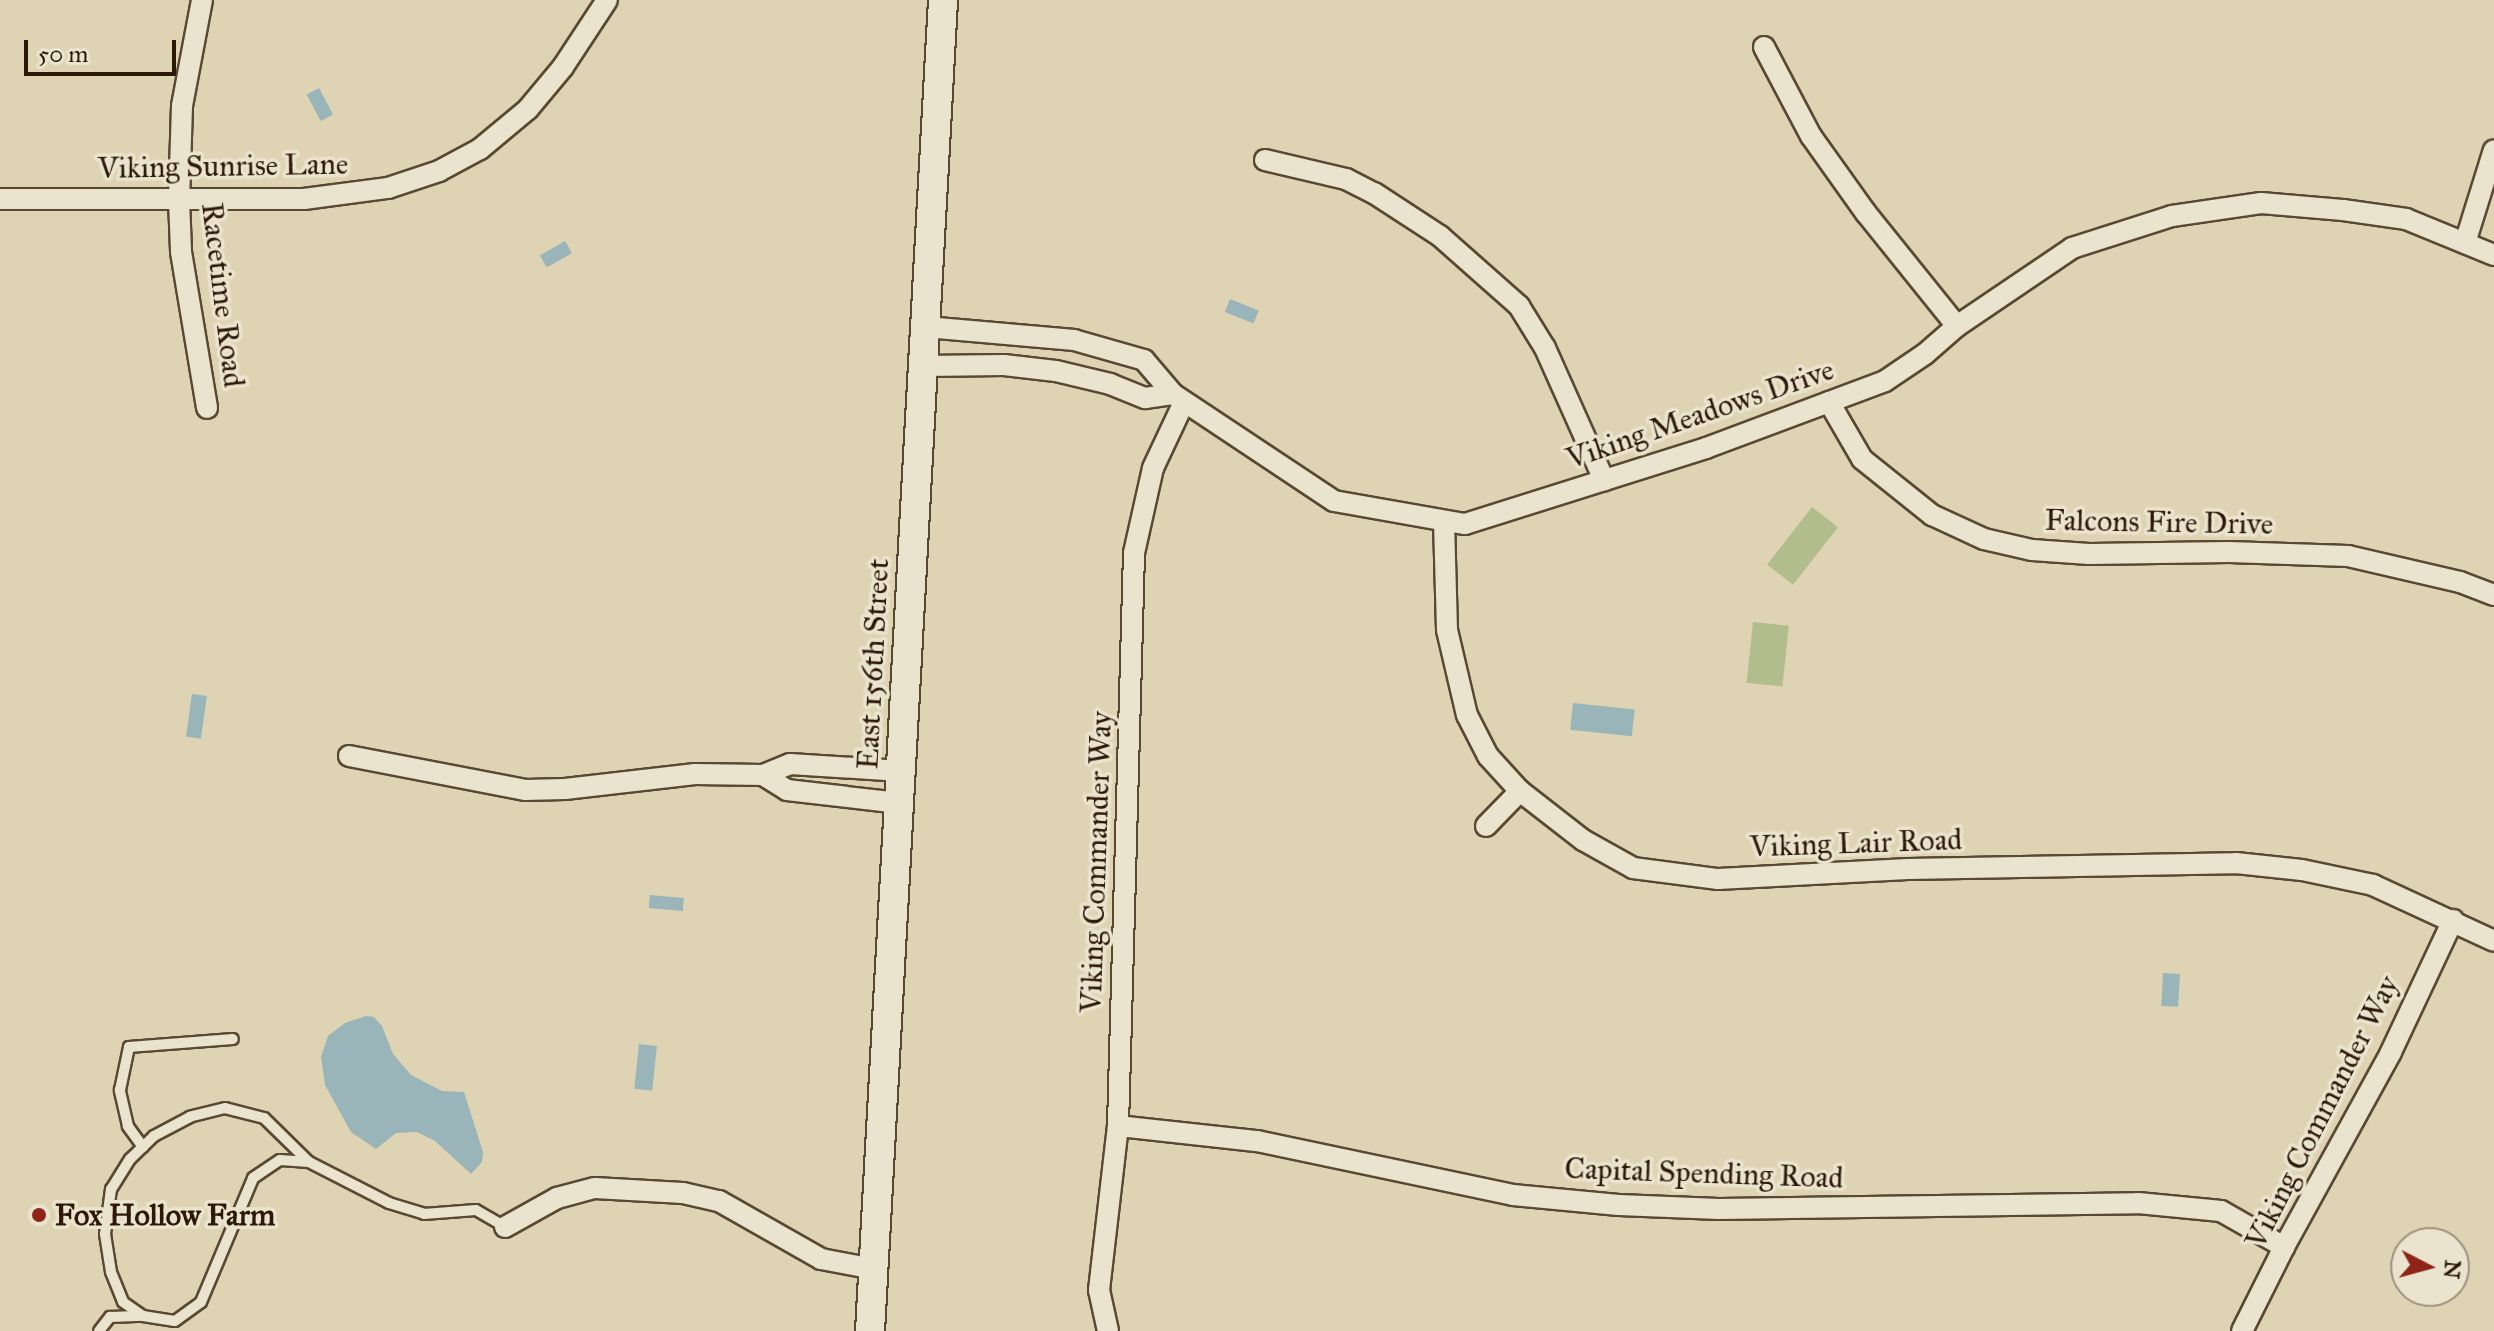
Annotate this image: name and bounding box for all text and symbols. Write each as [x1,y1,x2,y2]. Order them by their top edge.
scale bar [28,24,180,74]
text: 50 m [38,39,88,69]
street label: Viking Sunrise Lane [98,146,348,186]
street label: Racetime Road [194,201,252,389]
street label: Viking Meadows Drive [1562,351,1838,477]
street label: Falcons Fire Drive [2044,502,2274,542]
street label: East 156th Street [849,557,897,771]
street label: Viking Commander Way [1073,711,1119,1013]
street label: Viking Lair Road [1749,821,1963,865]
street label: Viking Commander Way [2237,969,2407,1255]
street label: Capital Spending Road [1564,1150,1844,1196]
place label: Fox Hollow Farm [55,1197,275,1233]
marker: Fox Hollow Farm [30,1206,48,1224]
north arrow [2390,1227,2470,1307]
text: N [2438,1259,2467,1280]

